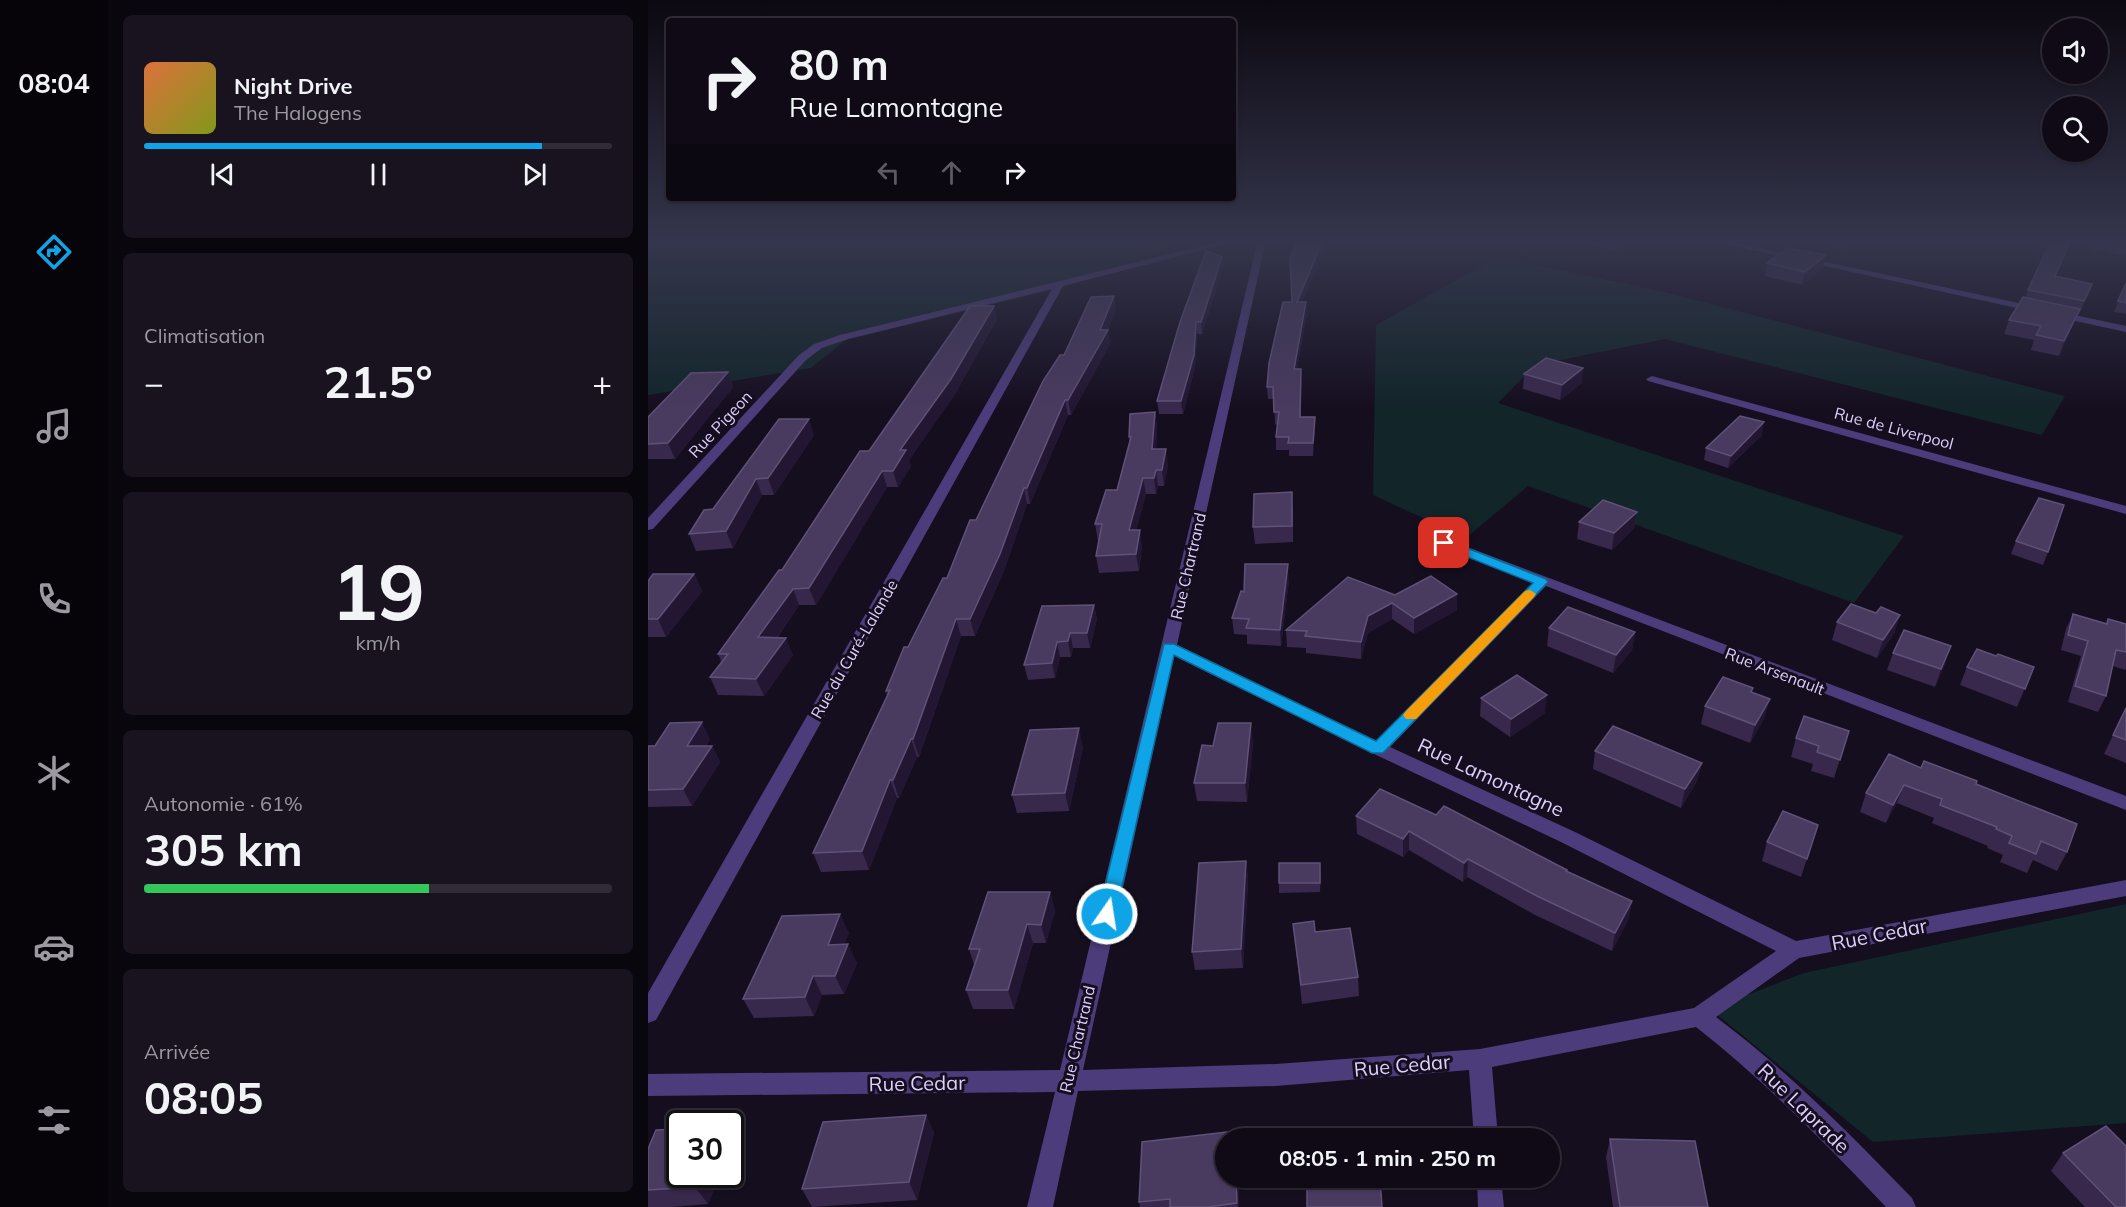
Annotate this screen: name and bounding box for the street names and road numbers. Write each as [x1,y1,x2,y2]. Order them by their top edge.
street label: Rue Pigeon [684,386,756,462]
street label: Rue de Liverpool [1832,402,1956,454]
street label: Rue Chartrand [1166,511,1210,621]
street label: Rue du Curé-Lalande [806,576,902,722]
street label: Rue Arsenault [1722,643,1828,699]
street label: Rue Lamontagne [1414,732,1568,822]
street label: Rue Cedar [1829,912,1930,955]
street label: Rue Chartrand [1055,984,1099,1094]
street label: Rue Cedar [1353,1048,1452,1082]
street label: Rue Laprade [1753,1058,1855,1158]
street label: Rue Cedar [868,1070,966,1096]

